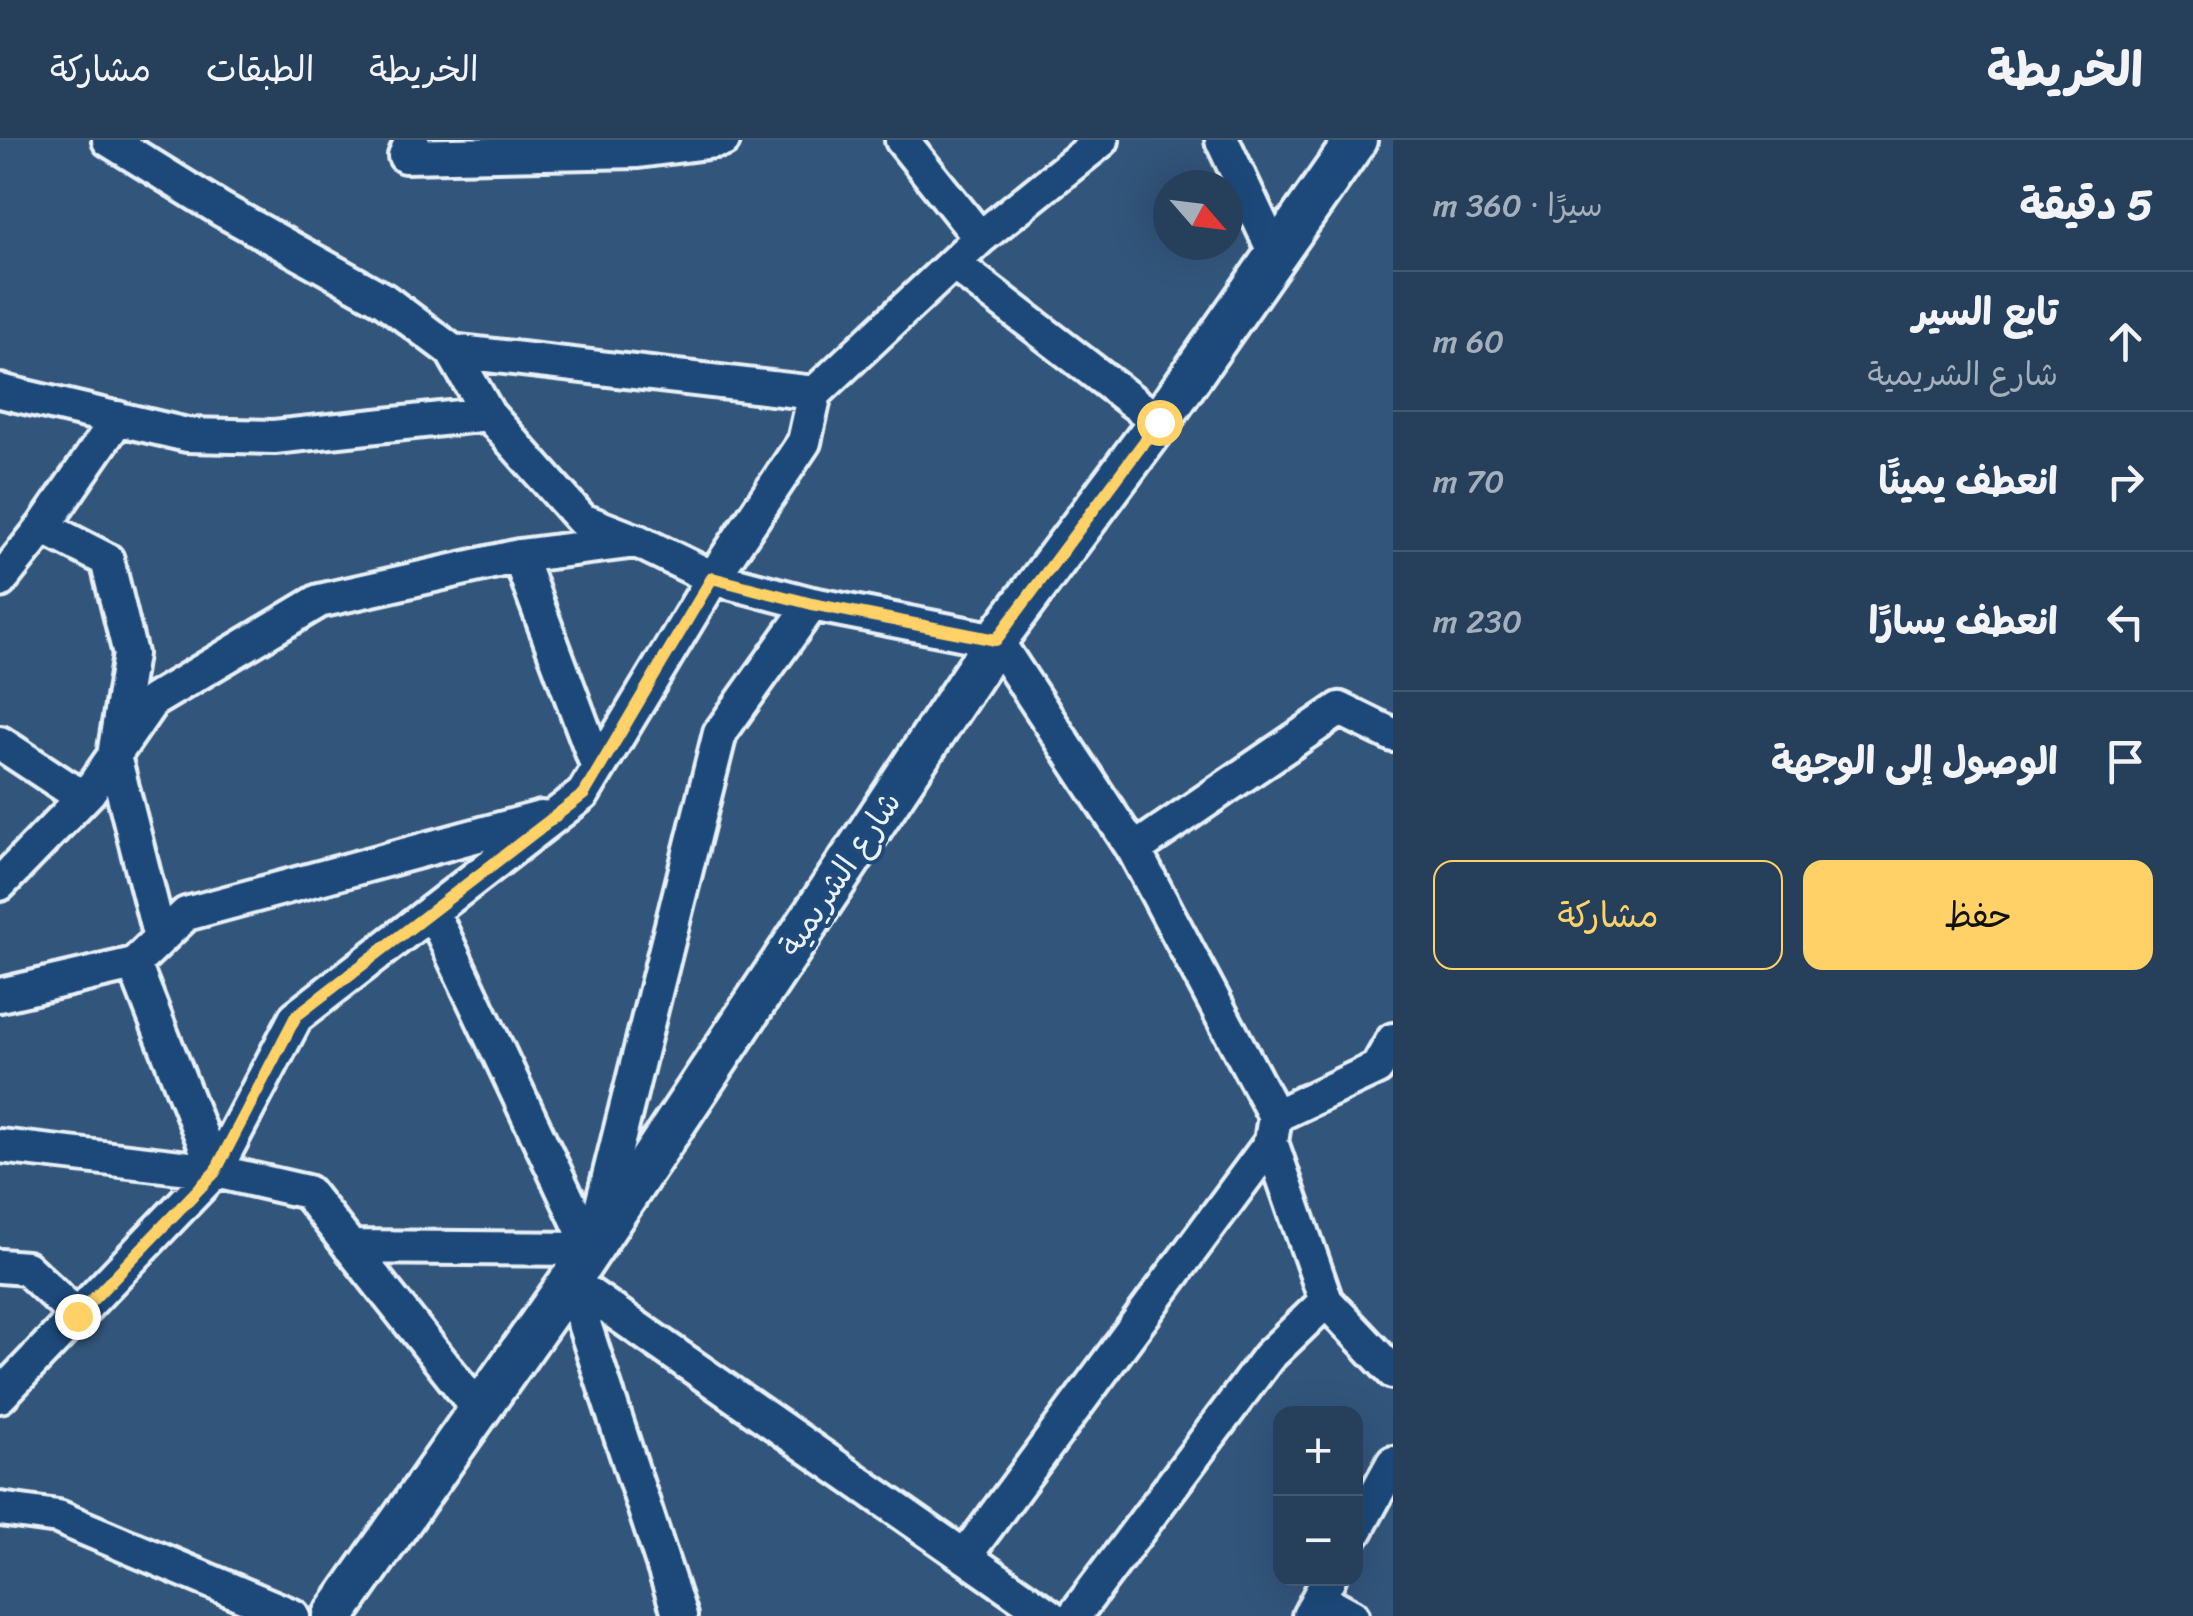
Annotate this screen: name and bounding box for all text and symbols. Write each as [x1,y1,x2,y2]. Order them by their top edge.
text: الخريطة [1987,27,2143,112]
text: مشاركة [50,38,151,100]
text: الطبقات [206,38,314,100]
text: الخريطة [369,38,479,100]
text: 5 دقيقة [2020,168,2153,242]
north arrow [1153,170,1243,260]
text: سيرًا · 360 m [1433,177,1603,234]
text: تابع السير [1913,279,2058,346]
text: 60 m [1433,313,1504,370]
icon: ahead [2098,314,2153,369]
text: شارع الشريمية [1868,346,2058,403]
route start [1137,400,1183,446]
text: انعطف يمينًا [1878,448,2058,515]
text: 70 m [1433,453,1504,510]
icon: right [2098,454,2153,509]
text: انعطف يسارًا [1869,588,2058,655]
text: 230 m [1433,593,1522,650]
icon: left [2098,594,2153,649]
text: الوصول إلى الوجهة [1771,728,2058,795]
icon: arrive [2098,734,2153,789]
street label: شارع الشريمية [763,779,917,969]
button: مشاركة [1433,860,1783,970]
button: حفظ [1803,860,2153,970]
route end [55,1294,101,1340]
map controls [1273,1406,1363,1586]
button: + [1273,1406,1363,1496]
button: − [1273,1496,1363,1586]

